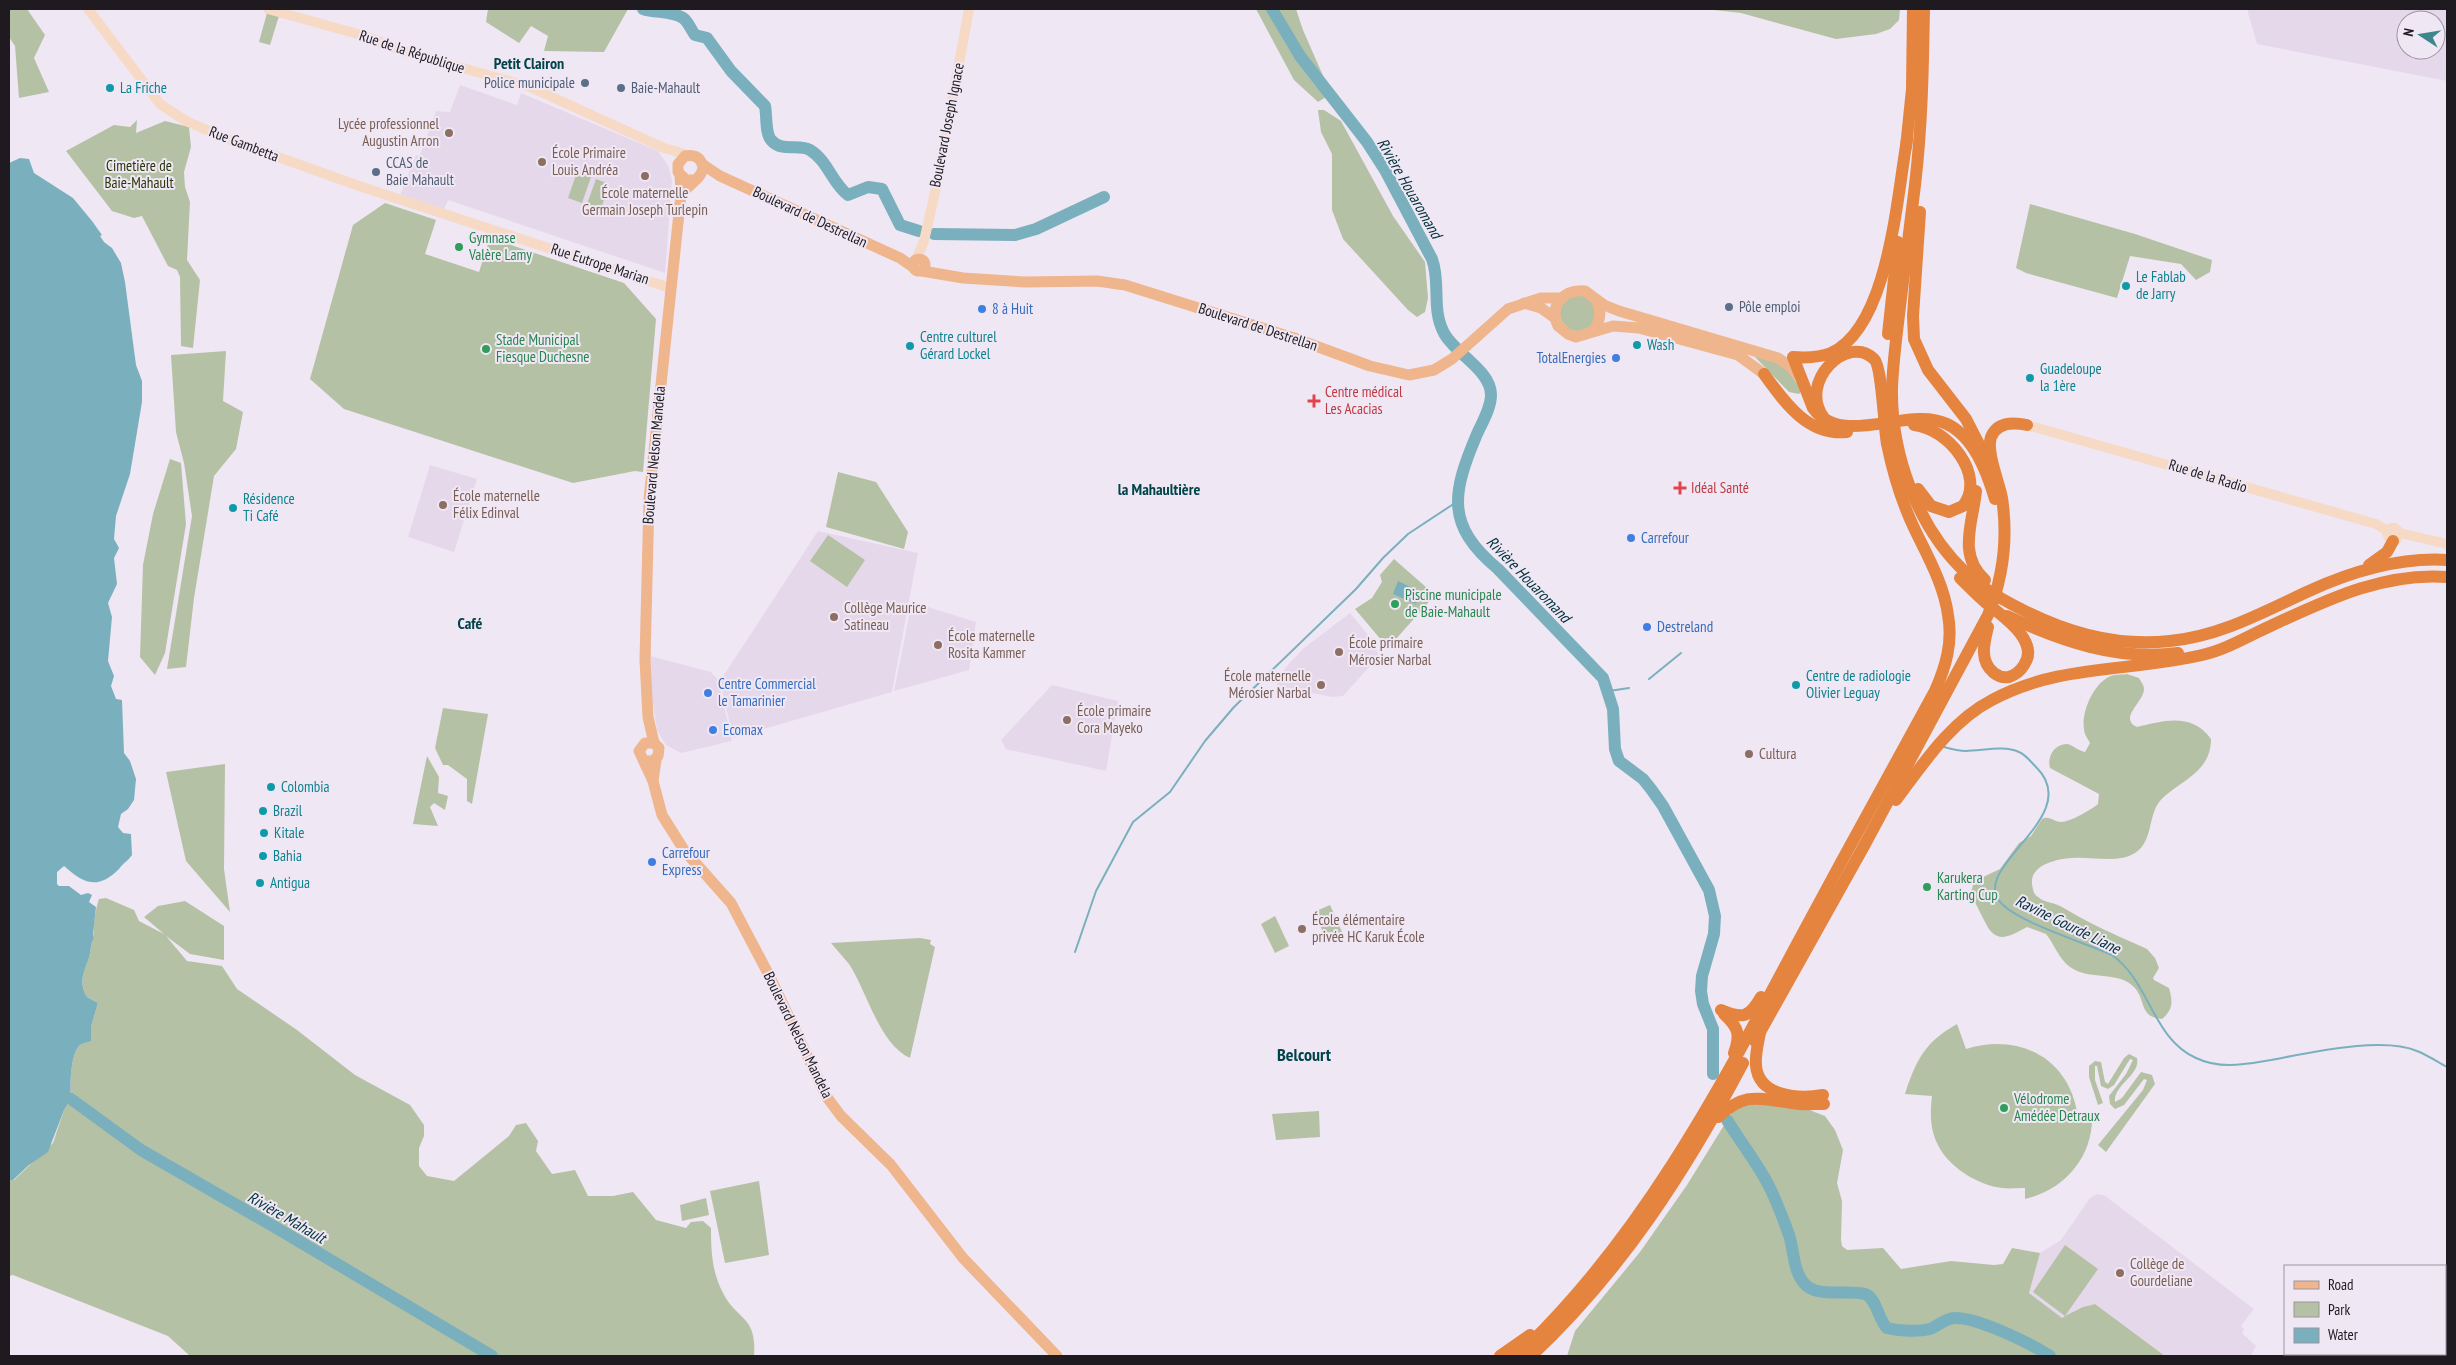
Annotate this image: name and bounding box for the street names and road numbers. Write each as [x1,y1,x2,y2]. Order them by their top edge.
street label: Rue de la République [357,26,467,78]
street label: Boulevard Joseph Ignace [925,61,968,189]
street label: Rue Gambetta [207,122,282,166]
street label: Boulevard de Destrellan [750,182,870,251]
street label: Rue Eutrope Marian [549,239,652,288]
street label: Boulevard de Destrellan [1196,298,1320,355]
street label: Boulevard Nelson Mandela [638,385,669,525]
street label: Rue de la Radio [2167,455,2250,496]
street label: Boulevard Nelson Mandela [760,968,837,1101]

